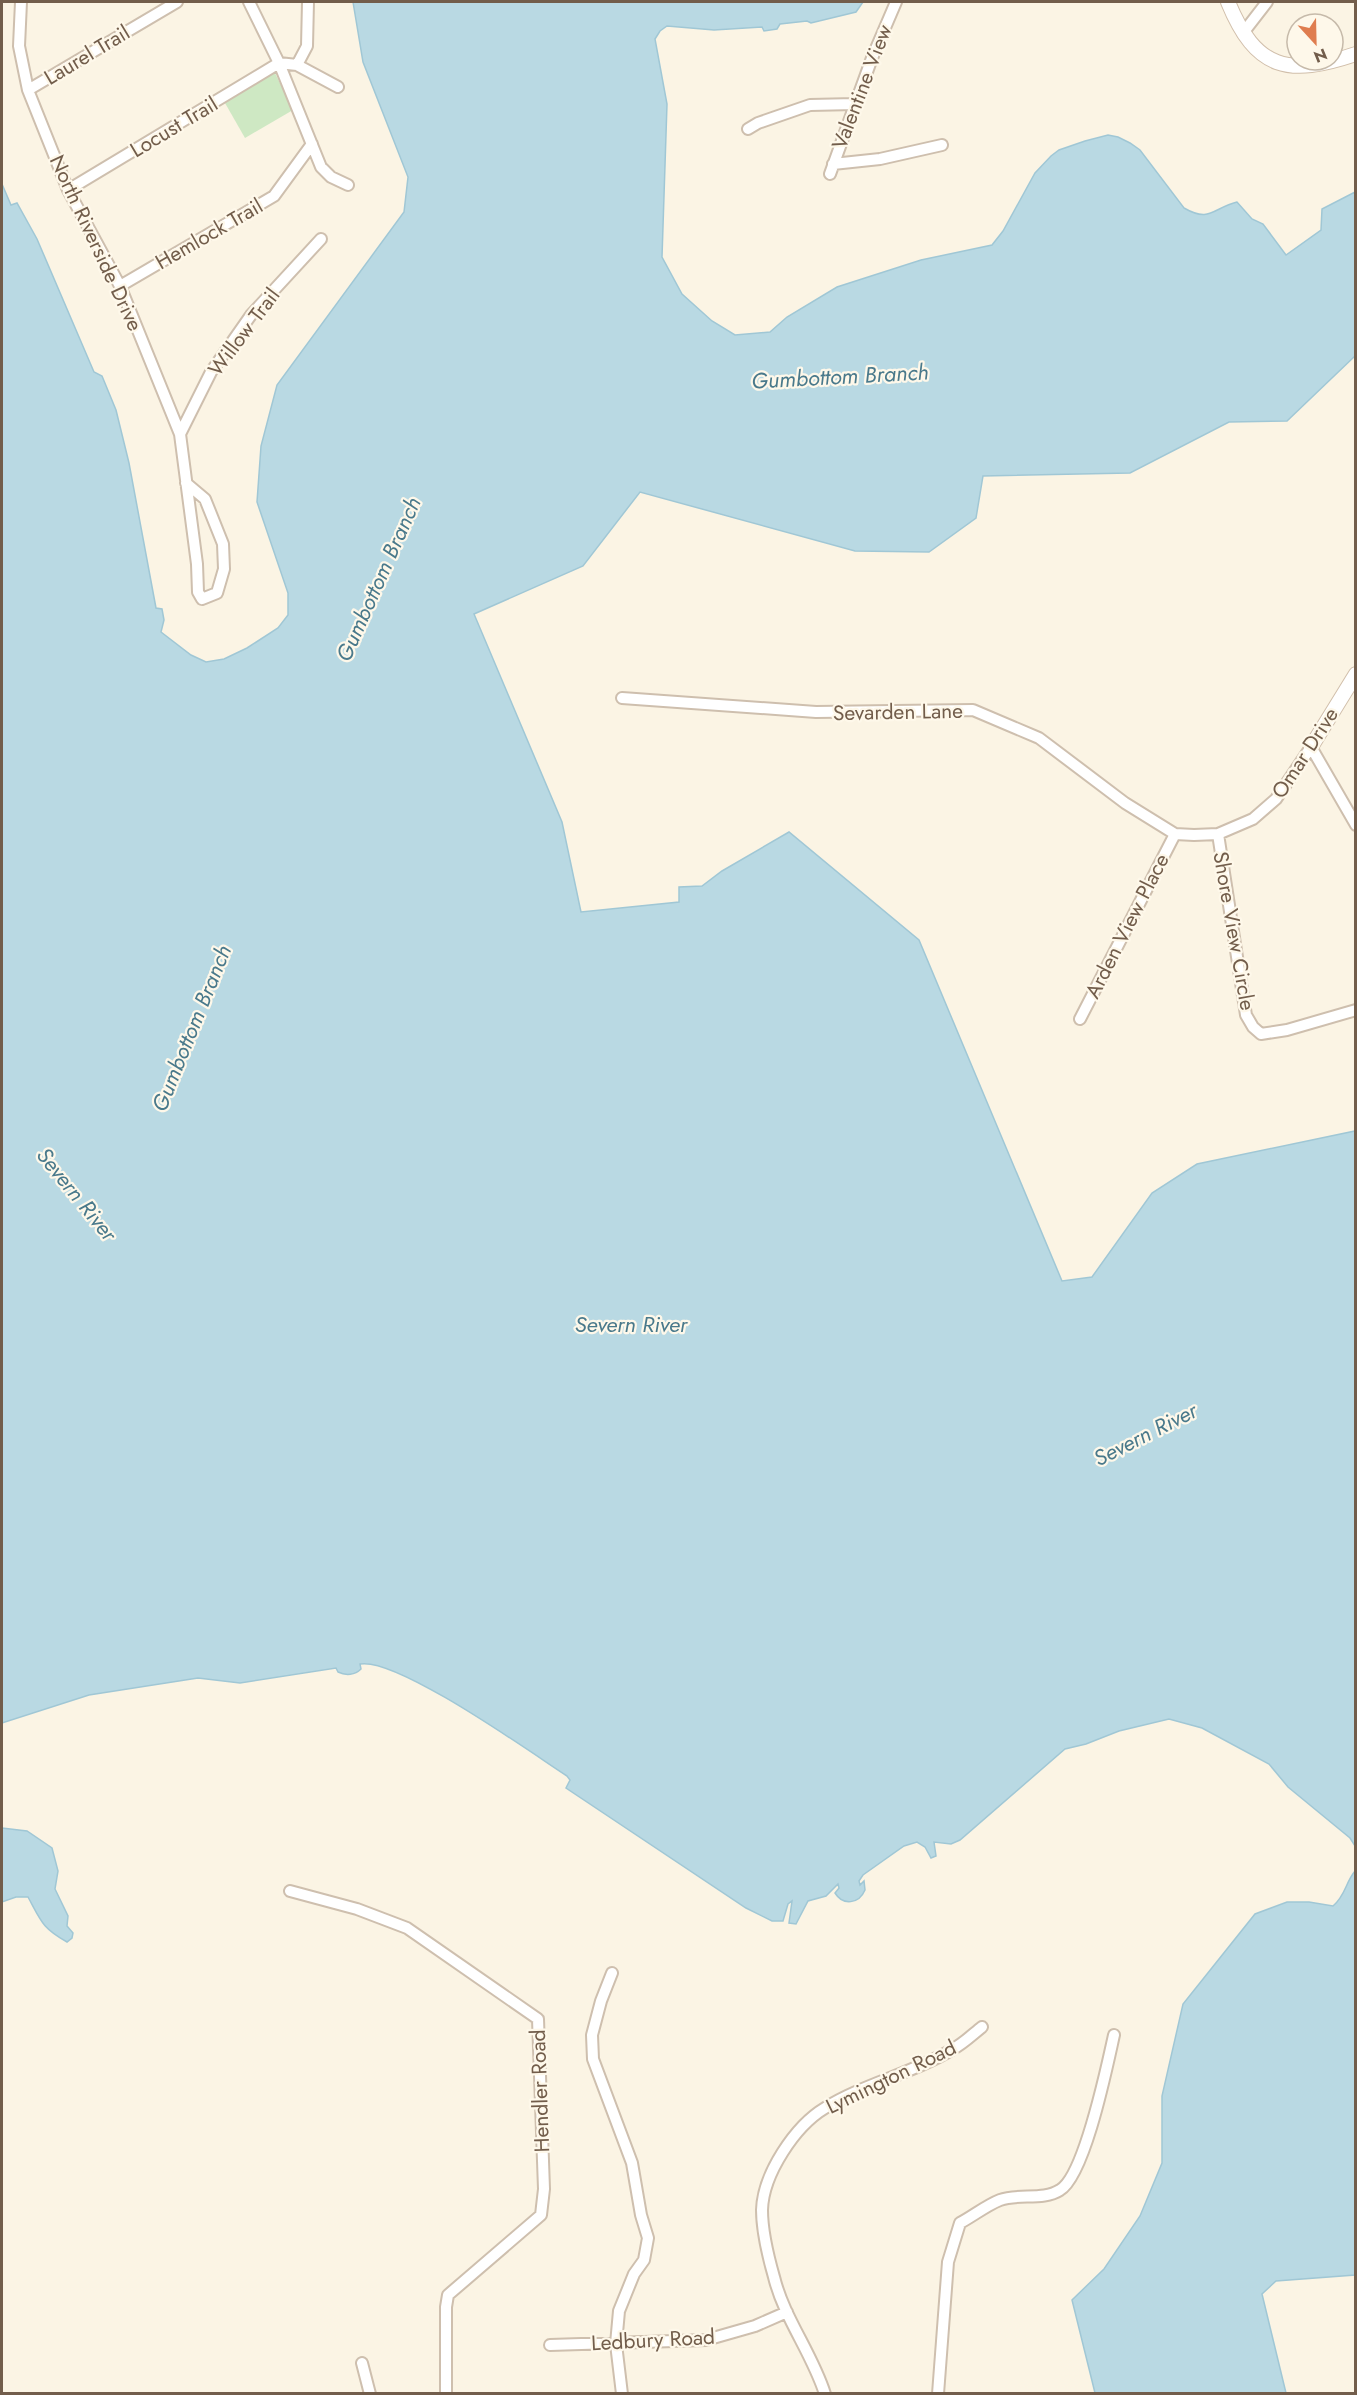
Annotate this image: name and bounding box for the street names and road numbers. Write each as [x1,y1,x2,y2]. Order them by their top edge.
street label: Laurel Trail [39,18,135,92]
street label: Valentine View [824,20,900,154]
street label: Locust Trail [125,89,223,165]
street label: North Riverside Drive [42,150,150,336]
street label: Hemlock Trail [150,191,268,277]
street label: Willow Trail [201,282,287,382]
street label: Sevarden Lane [833,696,963,728]
street label: Omar Drive [1264,701,1346,804]
street label: Arden View Place [1078,848,1177,1004]
street label: Shore View Circle [1205,849,1263,1013]
street label: Hendler Road [523,2029,557,2153]
street label: Lymington Road [821,2032,961,2122]
street label: Ledbury Road [590,2322,716,2358]

